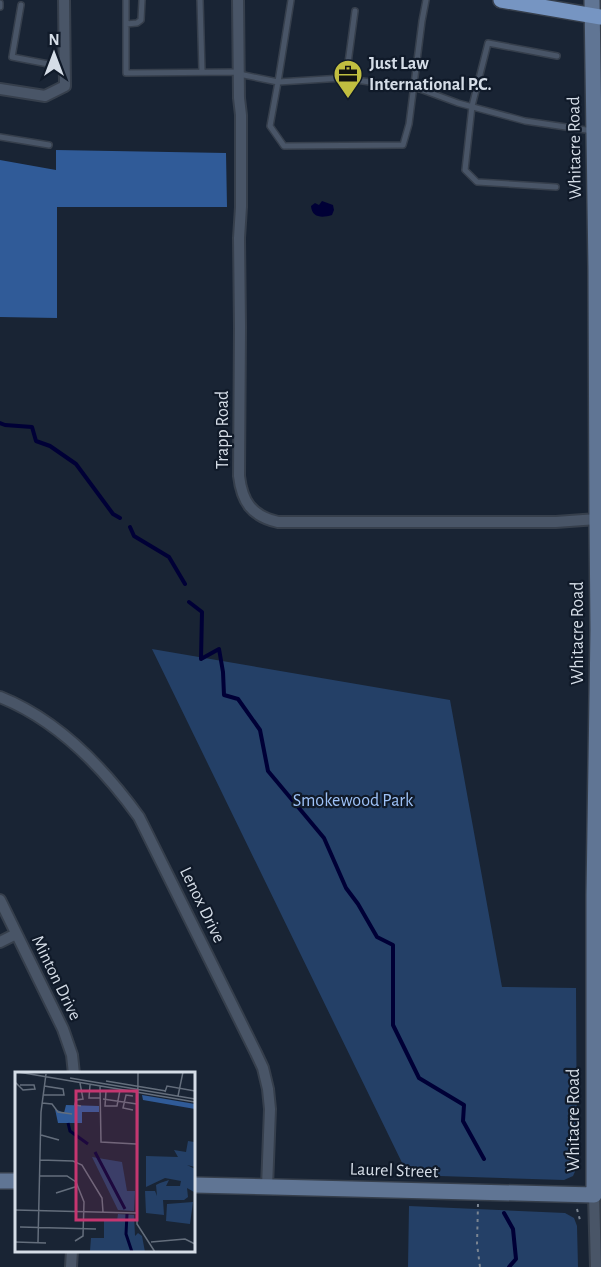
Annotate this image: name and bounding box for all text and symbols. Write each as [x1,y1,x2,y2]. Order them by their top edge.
north arrow [24,24,84,84]
text: N [48,32,60,48]
place label: Just Law International P.C. [369,55,492,94]
office icon: Just Law International P.C. [332,58,364,100]
street label: Whitacre Road [565,96,585,200]
street label: Trapp Road [214,391,232,469]
street label: Whitacre Road [569,581,587,685]
park label: Smokewood Park [293,792,414,810]
street label: Lenox Drive [176,864,228,946]
street label: Minton Drive [28,933,84,1023]
street label: Whitacre Road [565,1068,583,1172]
inset map [15,1072,195,1252]
street label: Laurel Street [349,1160,439,1182]

